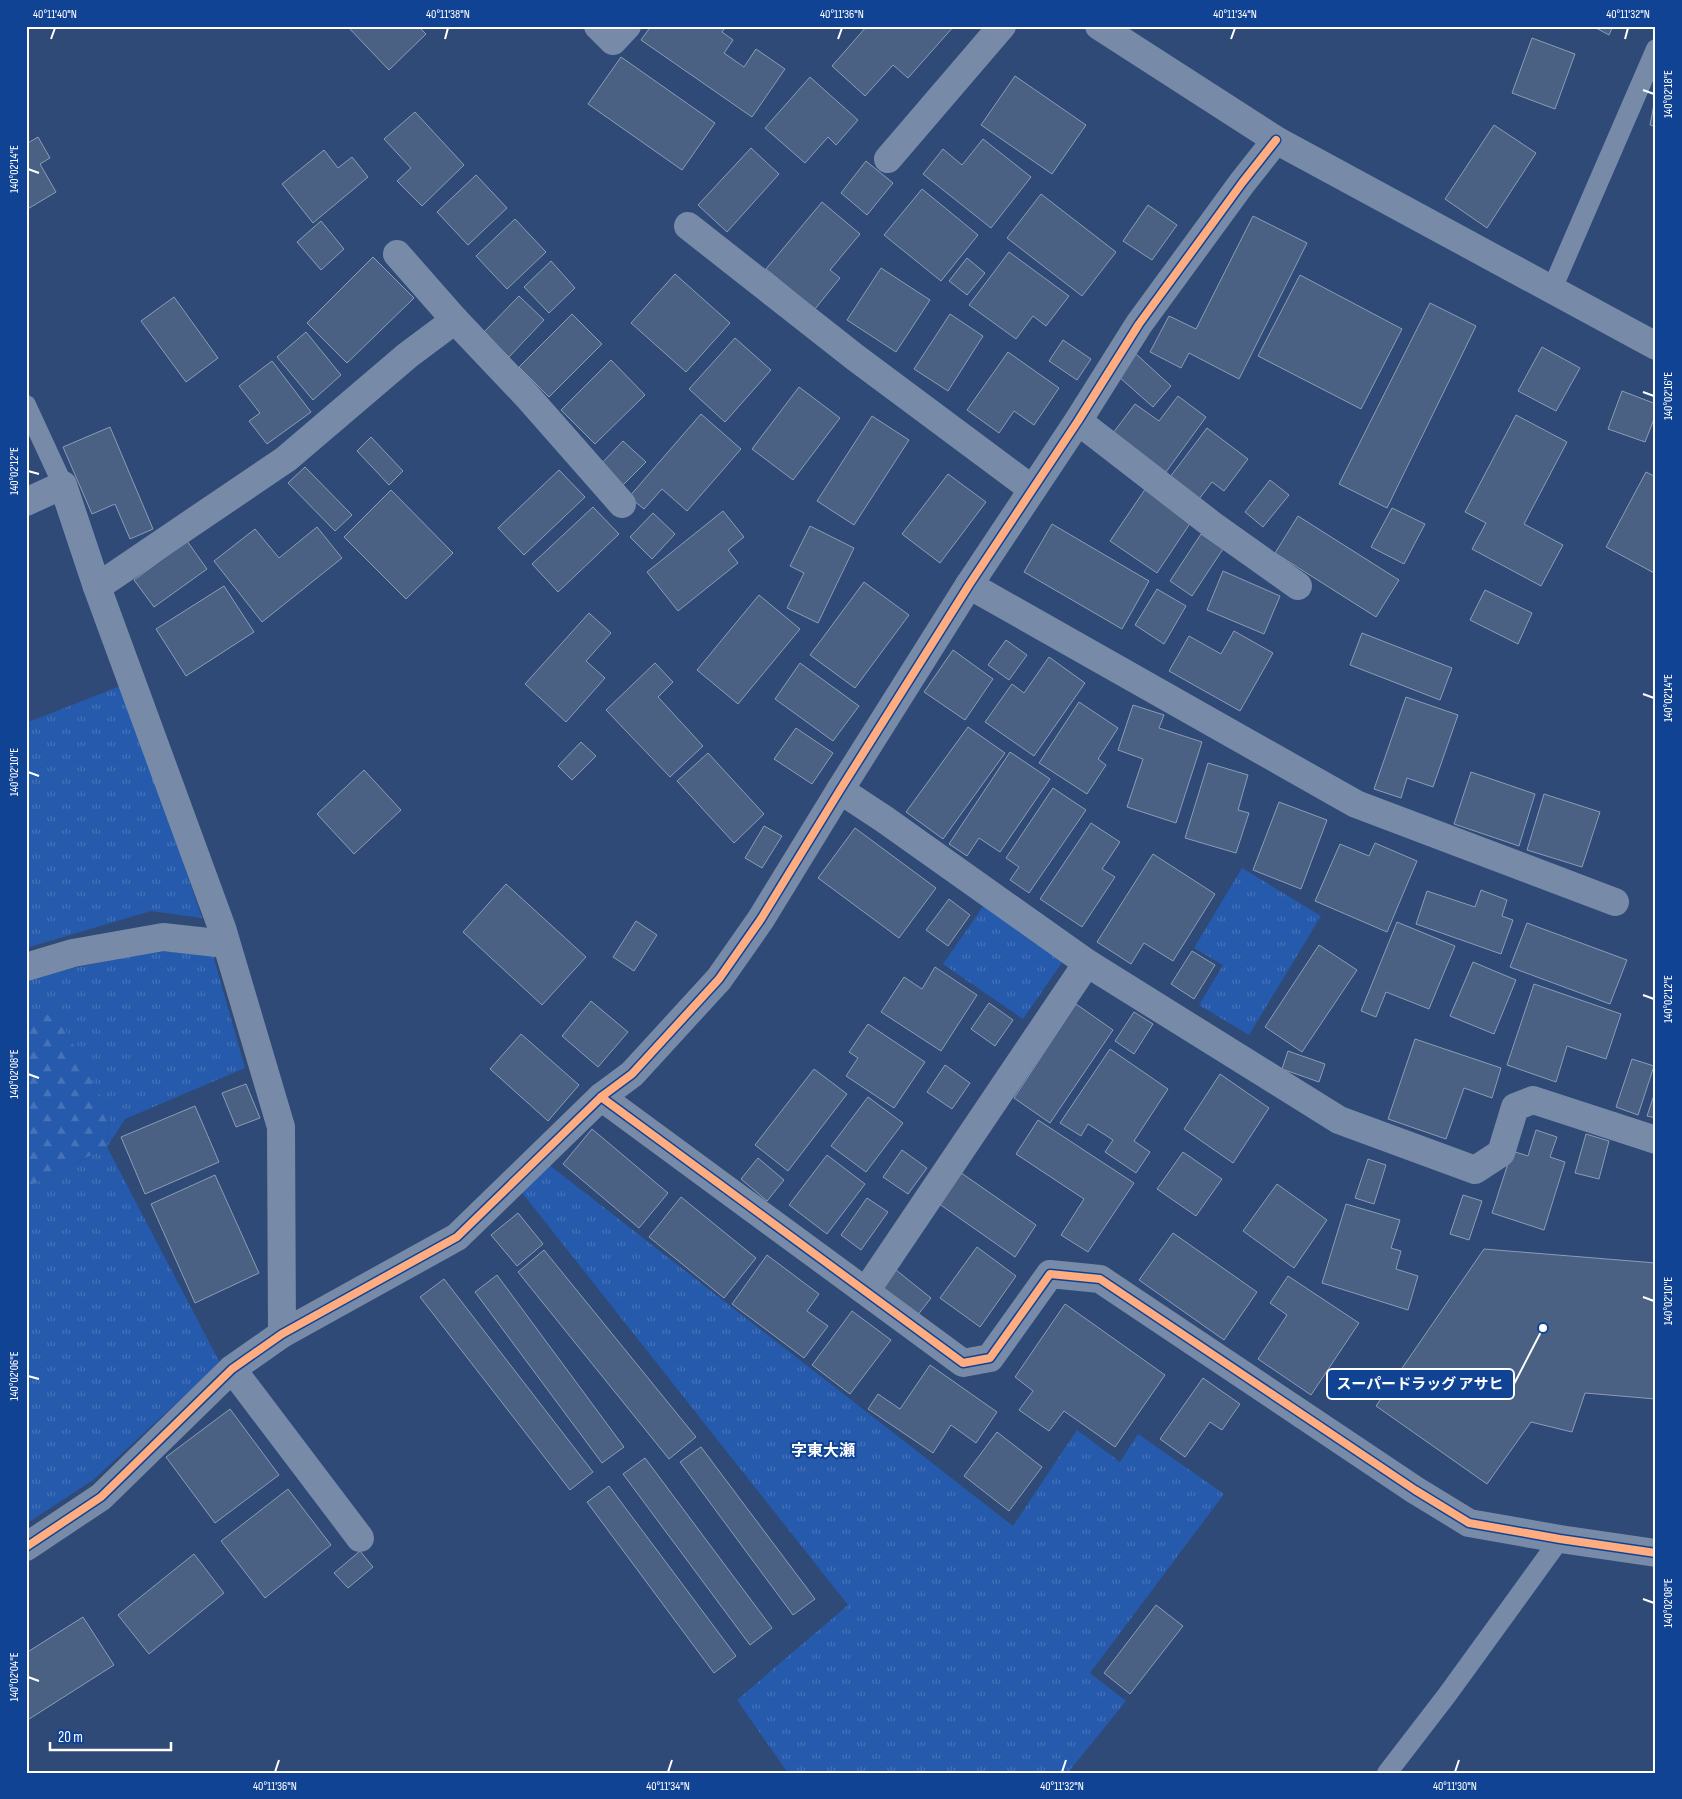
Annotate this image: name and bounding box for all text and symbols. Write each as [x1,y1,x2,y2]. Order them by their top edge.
text: 40°11'40"N [33,7,77,22]
text: 40°11'38"N [426,7,470,22]
text: 40°11'36"N [820,7,864,22]
text: 40°11'34"N [1213,7,1257,22]
text: 40°11'32"N [1606,7,1650,22]
text: 140°02'18"E [1661,70,1676,118]
text: 140°02'14"E [7,145,22,193]
text: 140°02'16"E [1661,372,1676,420]
text: 140°02'12"E [7,447,22,495]
text: 140°02'14"E [1661,674,1676,722]
text: 140°02'10"E [7,748,22,796]
text: 140°02'12"E [1661,975,1676,1023]
text: 140°02'08"E [7,1049,22,1099]
text: 140°02'10"E [1661,1277,1676,1325]
text: 140°02'06"E [7,1351,22,1401]
callout: スーパードラッグ アサヒ [1327,1369,1514,1399]
text: スーパードラッグ アサヒ [1336,1375,1504,1394]
district label: 字東大瀬 [791,1442,855,1461]
text: 140°02'08"E [1661,1578,1676,1628]
text: 140°02'04"E [7,1652,22,1702]
scale bar [50,1719,171,1751]
text: 20 m [58,1728,83,1747]
text: 40°11'36"N [253,1779,297,1794]
text: 40°11'34"N [646,1779,690,1794]
text: 40°11'32"N [1040,1779,1084,1794]
text: 40°11'30"N [1433,1779,1477,1794]

